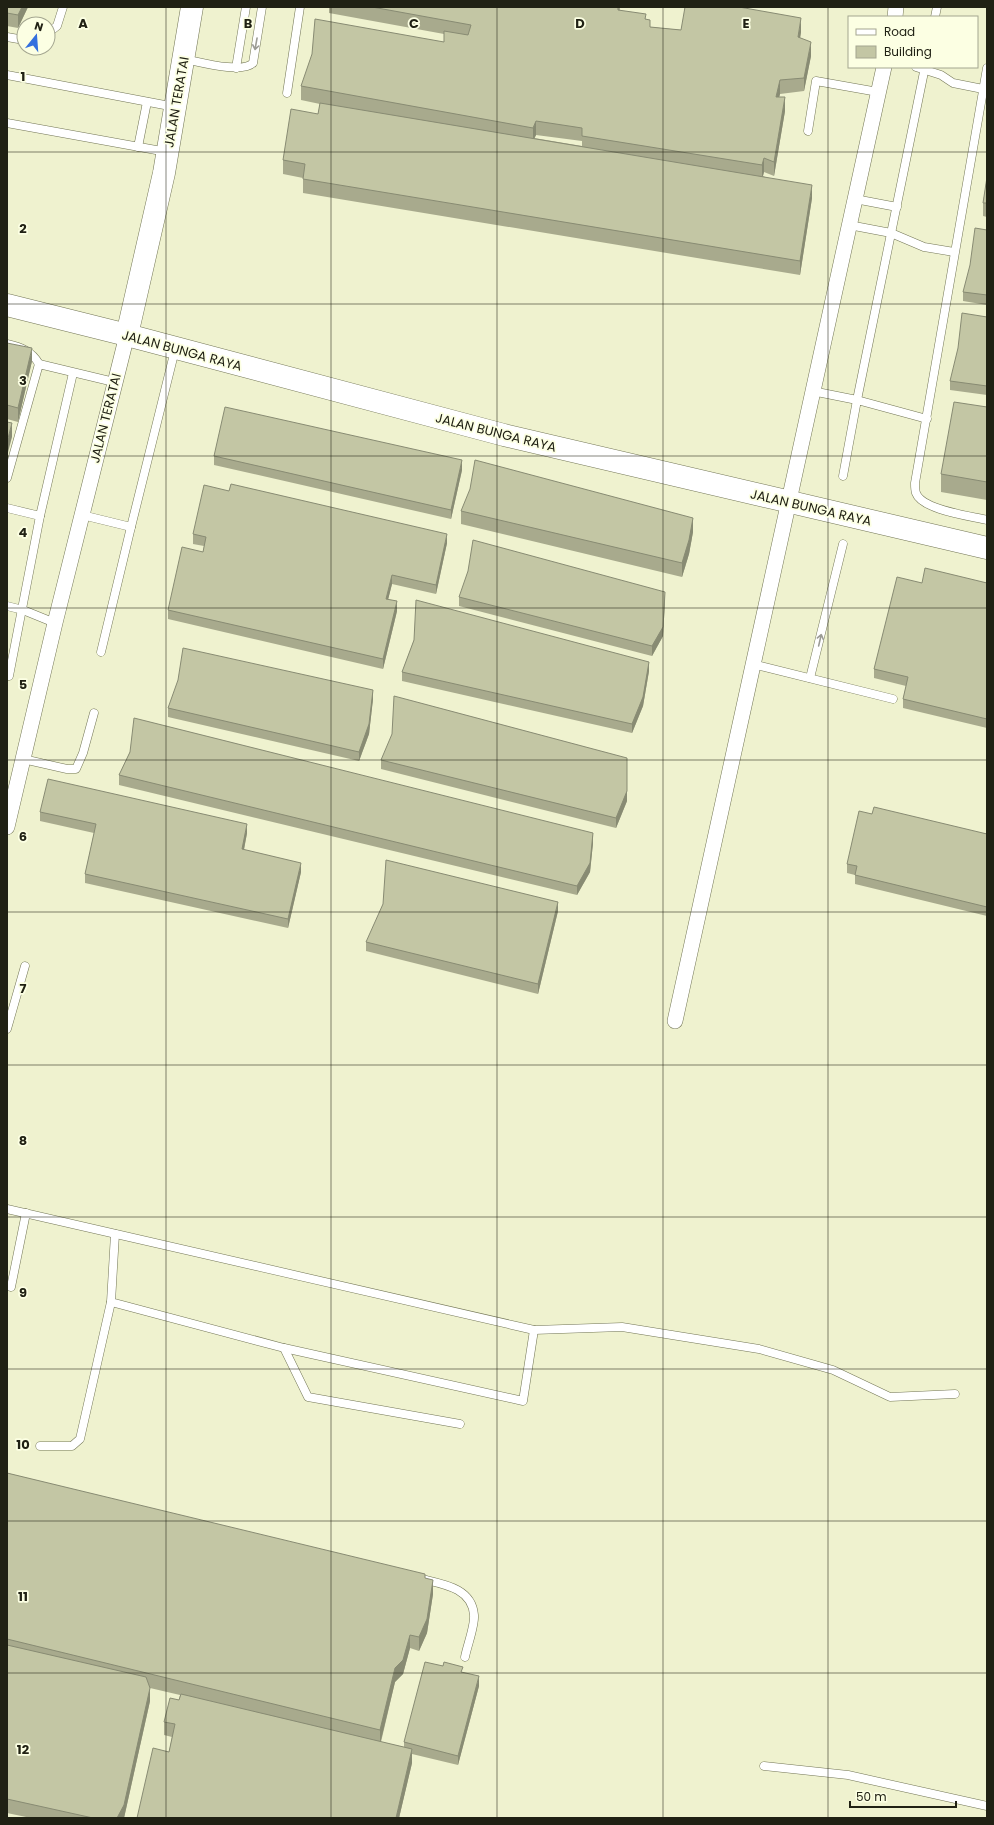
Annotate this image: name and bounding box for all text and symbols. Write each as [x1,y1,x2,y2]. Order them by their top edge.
text: A [78,14,88,33]
text: B [244,14,253,33]
text: C [409,14,419,33]
text: D [575,14,585,33]
text: E [742,14,750,33]
north arrow [16,16,56,56]
legend [848,16,978,68]
text: N [33,18,45,35]
text: Road [884,23,915,40]
one-way arrow [252,37,260,50]
text: Building [884,43,932,60]
street label: JALAN TERATAI [159,55,194,149]
text: 1 [21,67,25,86]
text: 2 [19,219,27,238]
street label: JALAN BUNGA RAYA [120,325,244,376]
text: 3 [19,371,27,390]
street label: JALAN TERATAI [85,371,126,465]
street label: JALAN BUNGA RAYA [433,408,559,457]
street label: JALAN BUNGA RAYA [748,484,874,531]
text: 4 [19,523,28,542]
one-way arrow [816,634,824,647]
text: 5 [19,675,27,694]
text: 6 [19,827,27,846]
text: 7 [20,979,27,998]
text: 8 [19,1131,27,1150]
text: 9 [19,1283,27,1302]
text: 10 [16,1435,30,1454]
text: 11 [18,1587,28,1606]
text: 12 [17,1740,30,1759]
scale bar [850,1783,956,1809]
text: 50 m [856,1788,887,1805]

